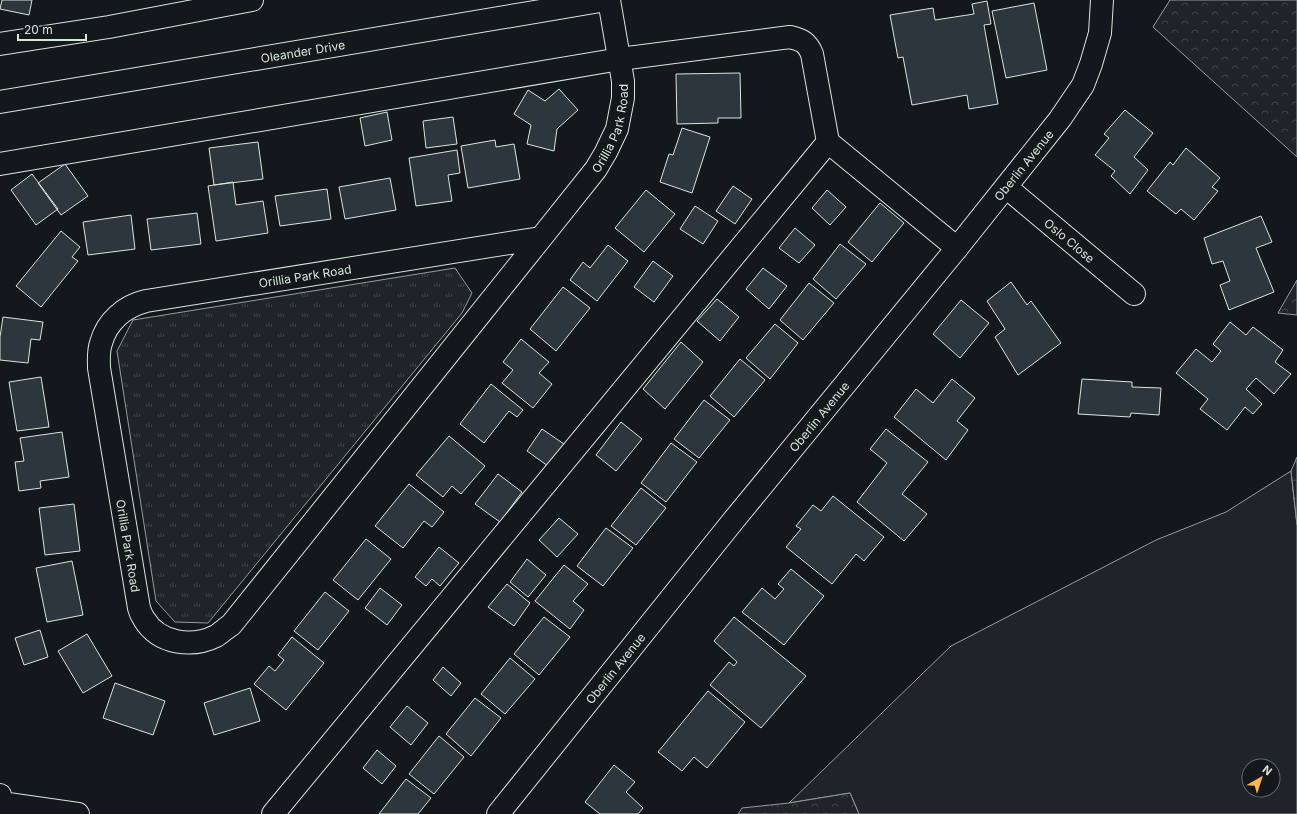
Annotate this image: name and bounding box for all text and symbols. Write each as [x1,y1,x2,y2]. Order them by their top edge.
scale bar [18,16,86,42]
text: 20 m [24,22,53,37]
street label: Oleander Drive [260,37,346,66]
street label: Orillia Park Road [588,84,631,175]
street label: Oberlin Avenue [990,126,1056,204]
street label: Oslo Close [1041,215,1098,266]
street label: Orillia Park Road [258,261,352,291]
street label: Oberlin Avenue [786,378,852,455]
street label: Orillia Park Road [114,498,144,593]
street label: Oberlin Avenue [582,630,648,707]
north arrow [1241,758,1281,798]
text: N [1260,762,1275,778]

